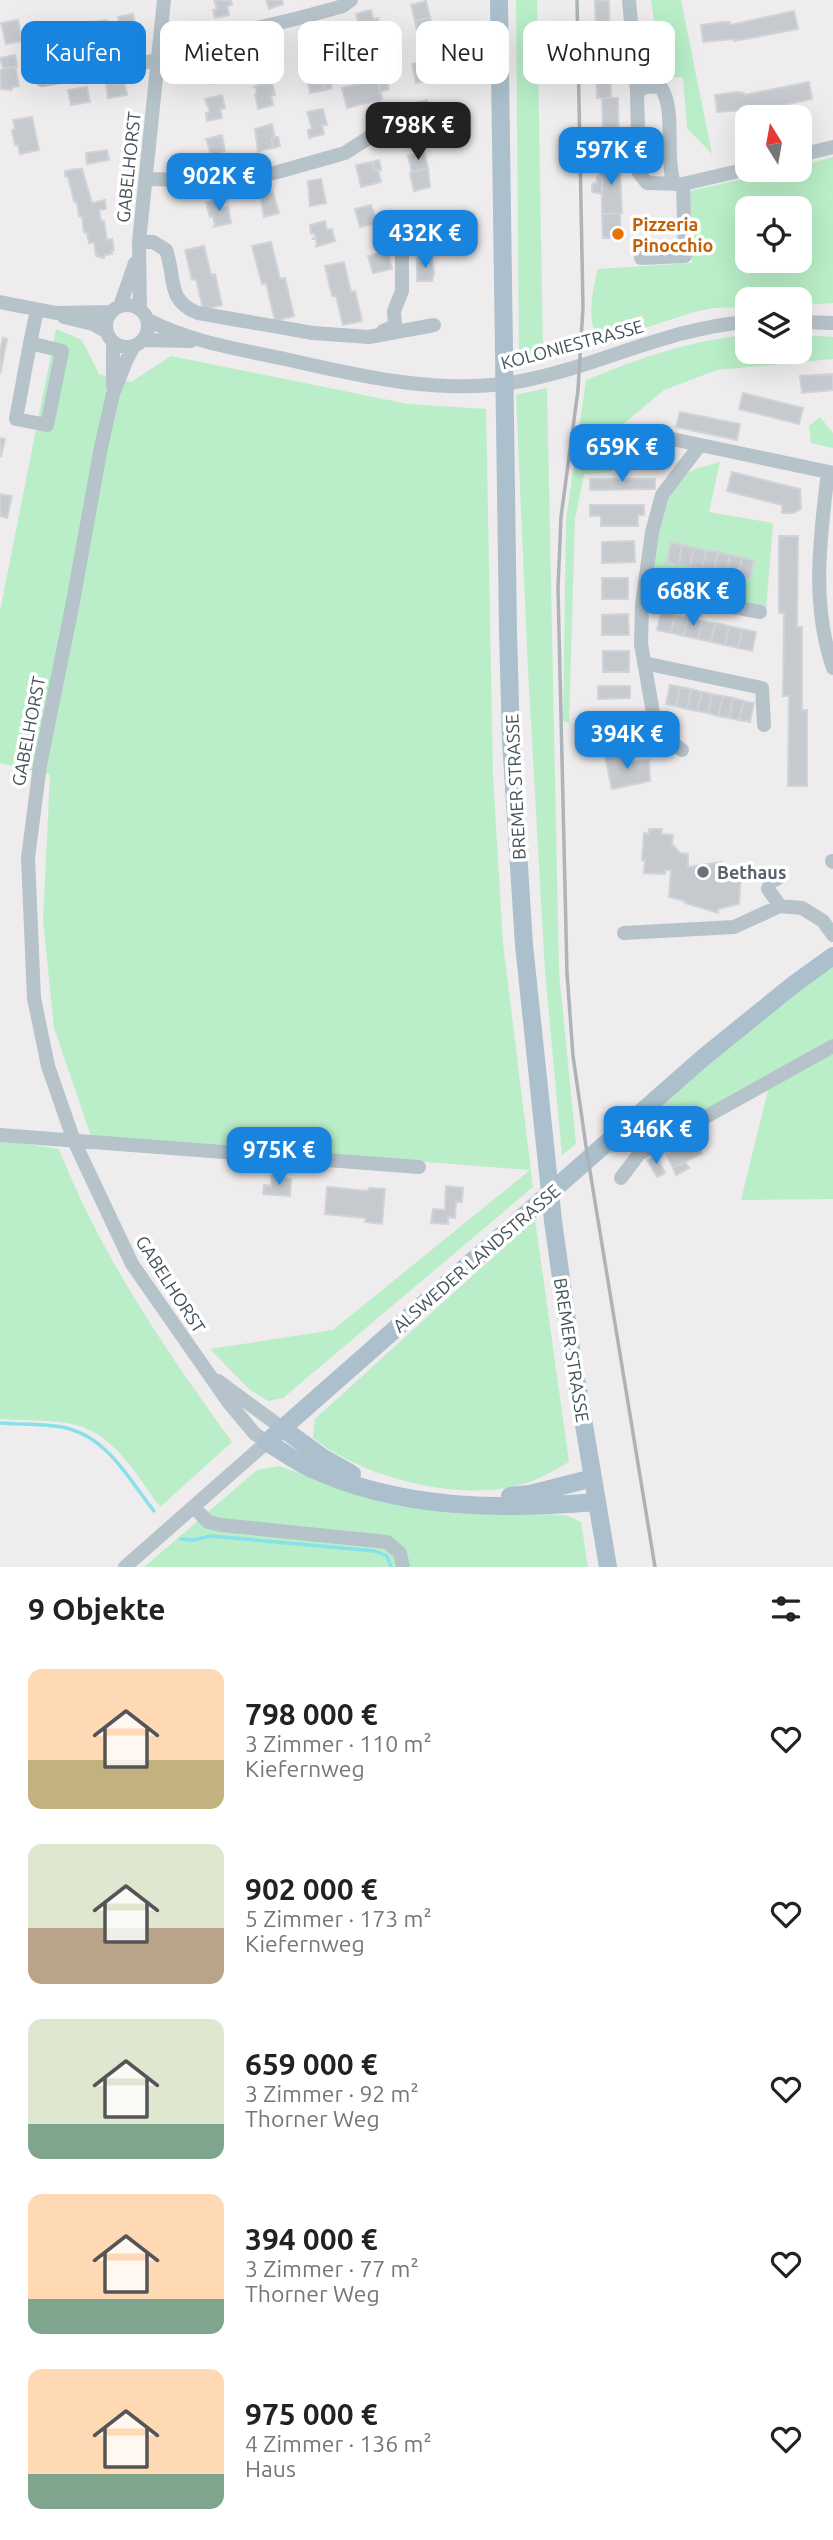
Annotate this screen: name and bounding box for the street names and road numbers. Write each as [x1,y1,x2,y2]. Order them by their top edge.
street label: GABELHORST [112,111,144,223]
street label: KOLONIESTRASSE [499,315,645,373]
street label: GABELHORST [8,674,48,788]
street label: BREMER STRASSE [501,714,529,860]
street label: ALSWEDER LANDSTRASSE [389,1180,563,1336]
street label: GABELHORST [132,1232,210,1336]
street label: BREMER STRASSE [551,1276,593,1424]

